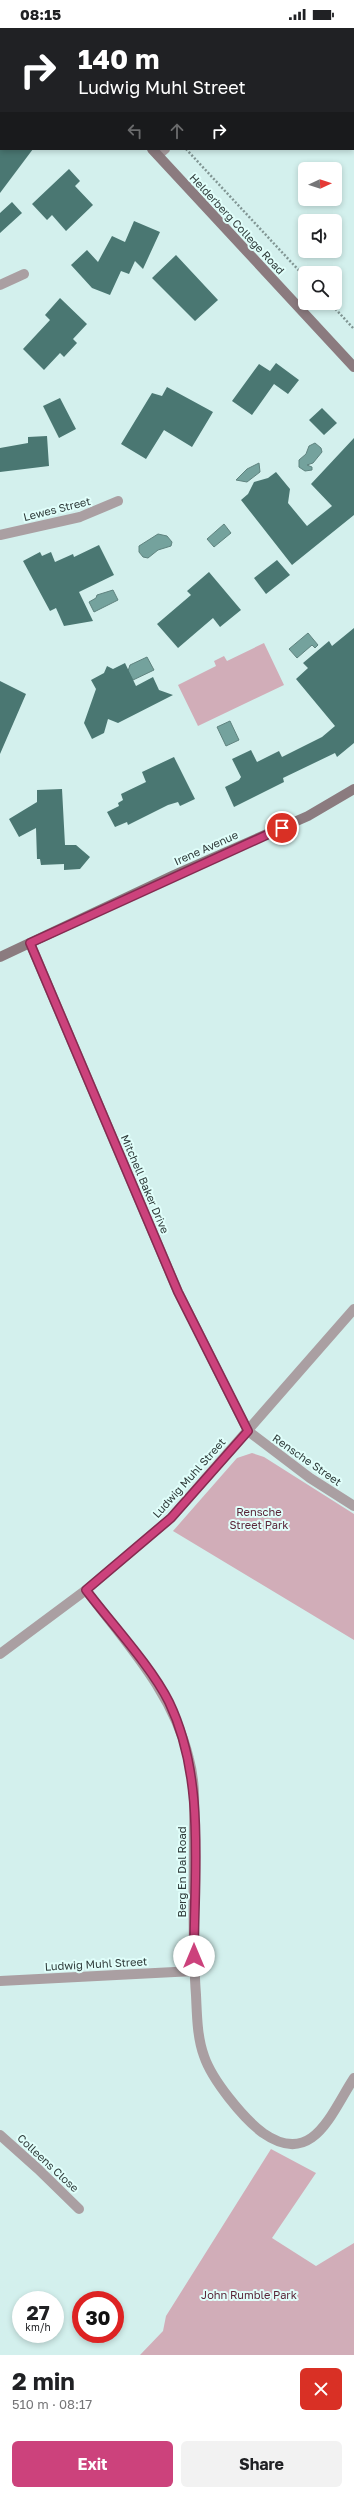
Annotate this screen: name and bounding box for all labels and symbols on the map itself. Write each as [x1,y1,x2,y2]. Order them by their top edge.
north arrow [298,162,342,206]
street label: Helderberg College Road [187,171,287,277]
street label: Lewes Street [22,494,92,523]
pin [265,811,299,845]
street label: Irene Avenue [172,828,240,867]
street label: Mitchell Baker Drive [119,1132,172,1235]
street label: Rensche Street [270,1431,344,1488]
street label: Ludwig Muhl Street [149,1435,228,1520]
park label: Rensche Street Park [229,1505,289,1531]
street label: Berg En Dal Road [175,1827,188,1917]
position arrow [173,1935,215,1977]
street label: Ludwig Muhl Street [44,1954,148,1973]
street label: Colleens Close [15,2131,82,2194]
park label: John Rumble Park [201,2288,297,2301]
speed limit sign: 30 [72,2291,124,2343]

